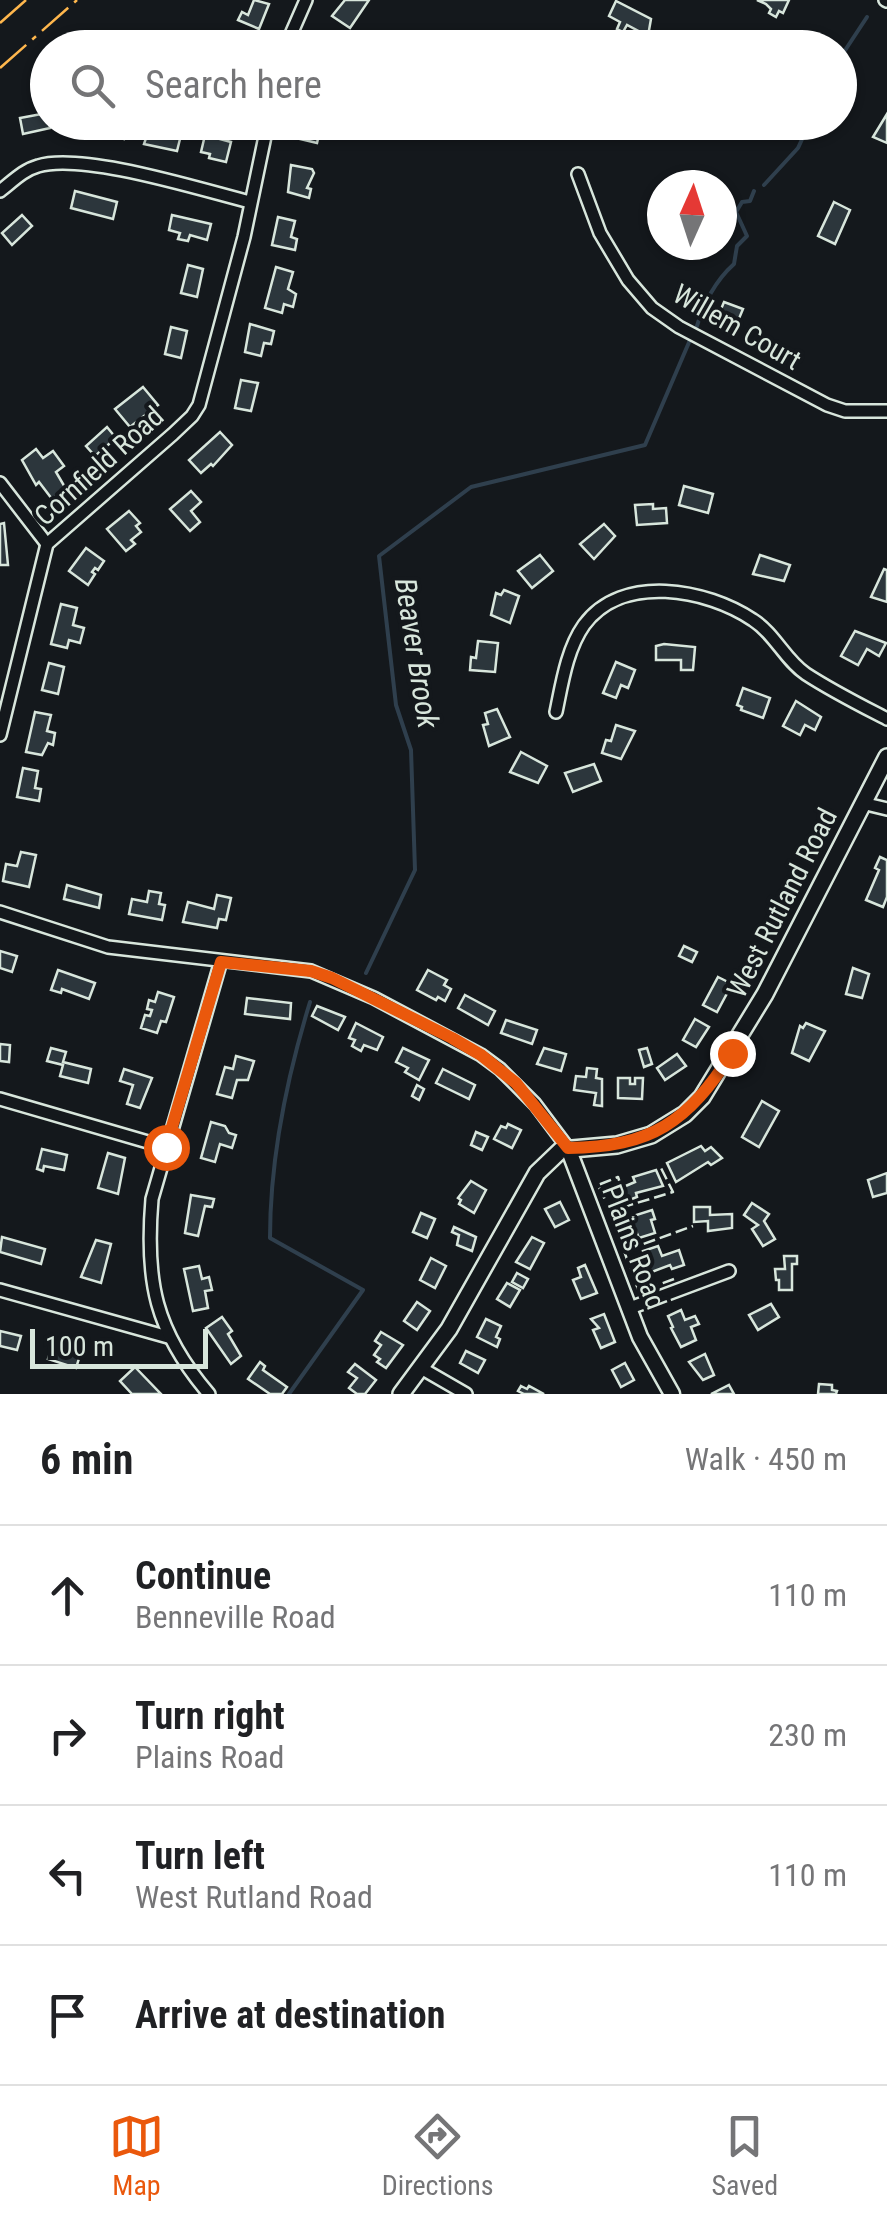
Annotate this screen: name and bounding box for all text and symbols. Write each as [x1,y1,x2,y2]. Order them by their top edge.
search box [30,30,857,140]
icon: search [65,58,120,113]
text: Search here [145,63,322,107]
north arrow [647,170,737,260]
street label: Willem Court [667,277,807,377]
street label: Cornfield Road [28,400,170,532]
water label: Beaver Brook [388,575,446,731]
street label: West Rutland Road [720,803,844,1003]
route end [710,1031,756,1077]
route start [144,1125,190,1171]
street label: Plains Road [595,1180,673,1314]
scale bar [30,1324,208,1368]
text: 100 m [45,1330,114,1363]
text: 6 min [40,1435,133,1484]
text: Walk · 450 m [685,1440,847,1478]
text: Continue [135,1554,271,1598]
icon: ahead [40,1568,95,1623]
text: 110 m [768,1576,847,1614]
text: Benneville Road [135,1598,336,1636]
text: Turn right [135,1694,285,1738]
icon: right [40,1708,95,1763]
text: 230 m [768,1716,847,1754]
text: Plains Road [135,1738,284,1776]
text: Turn left [135,1834,265,1878]
icon: left [40,1848,95,1903]
text: 110 m [768,1856,847,1894]
text: West Rutland Road [135,1878,373,1916]
icon: arrive [40,1988,95,2043]
text: Arrive at destination [135,1993,445,2037]
tab: Map [109,2109,164,2202]
tab: Directions [382,2109,494,2202]
tab: Saved [711,2109,778,2202]

